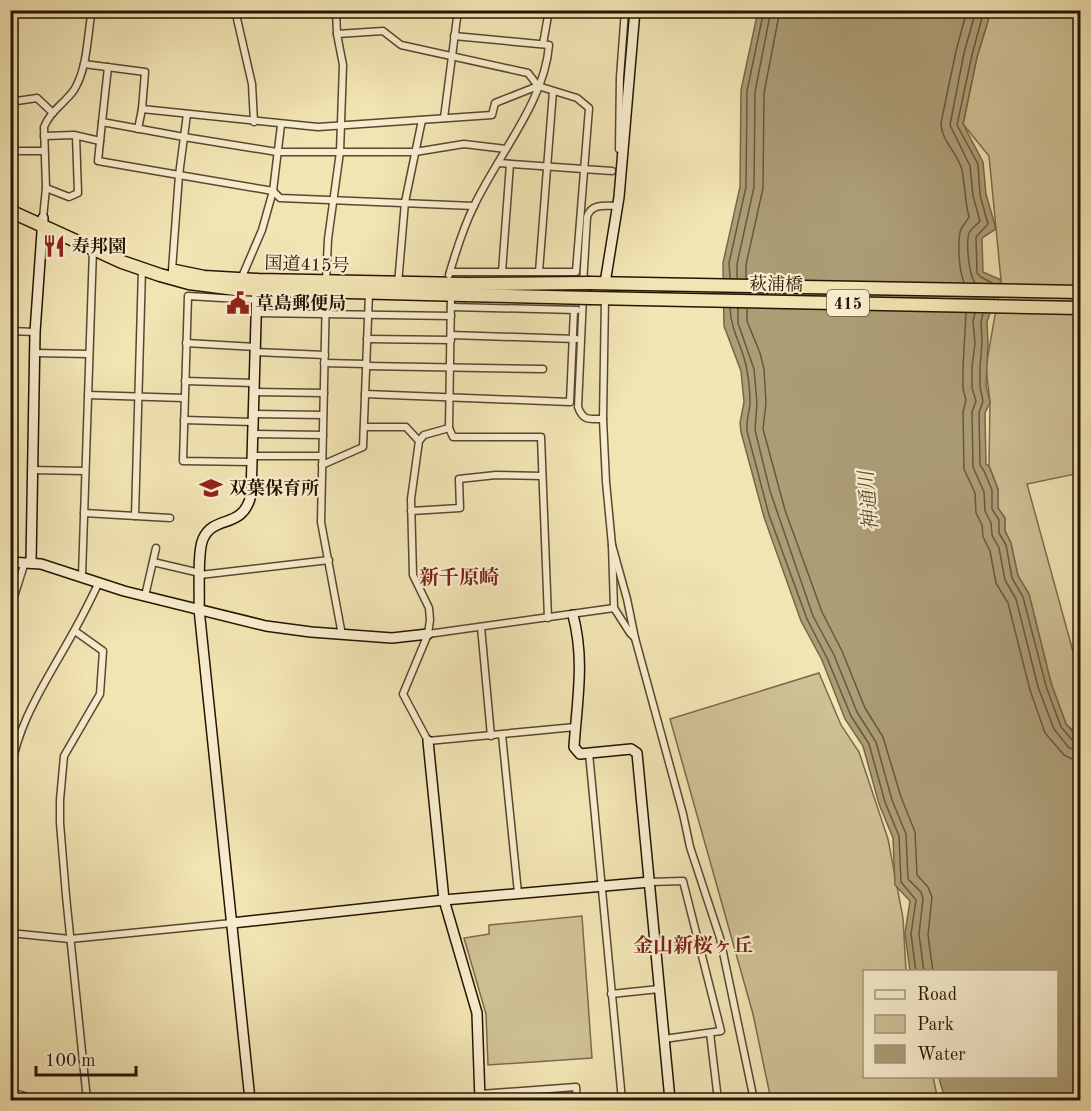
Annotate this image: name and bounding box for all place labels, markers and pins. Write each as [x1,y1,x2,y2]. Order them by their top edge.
restaurant icon: 寿邦園 [41,233,67,259]
place label: 寿邦園 [72,236,126,256]
public building icon: 草島郵便局 [225,290,251,316]
place label: 草島郵便局 [256,293,346,313]
school or university icon: 双葉保育所 [198,475,224,501]
place label: 双葉保育所 [229,478,319,498]

